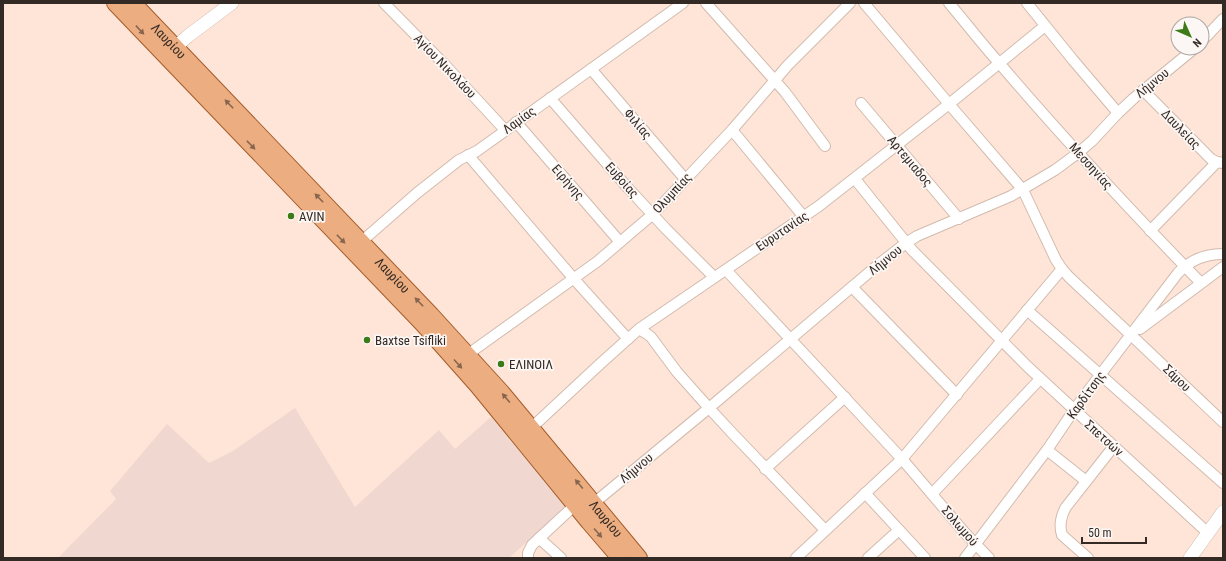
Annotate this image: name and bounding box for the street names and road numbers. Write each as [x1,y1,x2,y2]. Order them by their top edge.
street label: Λαυρίου [149,20,189,61]
street label: Αγίου Νικολάου [411,31,479,101]
street label: Λήμνου [1132,65,1172,101]
street label: Λαμίας [500,103,538,137]
street label: Φιλίας [621,106,655,142]
street label: Δαυλείας [1158,106,1204,152]
street label: Αρτεμιαδος [884,132,936,190]
street label: Μεσσηνίας [1066,140,1116,192]
street label: Ευβοίας [602,159,642,201]
street label: Ειρήνης [549,161,587,203]
street label: Ολυμπίας [650,170,694,216]
street label: Ευρυτανίας [753,208,811,254]
street label: Λήμνου [865,242,905,278]
street label: Λαυρίου [372,254,413,296]
street label: Σάμου [1160,361,1194,395]
street label: Καρδίτσης [1064,368,1108,422]
street label: Σπετσών [1082,417,1127,459]
street label: Λήμνου [616,450,656,486]
street label: Λαυρίου [587,497,626,540]
street label: Σολωμού [939,503,981,549]

